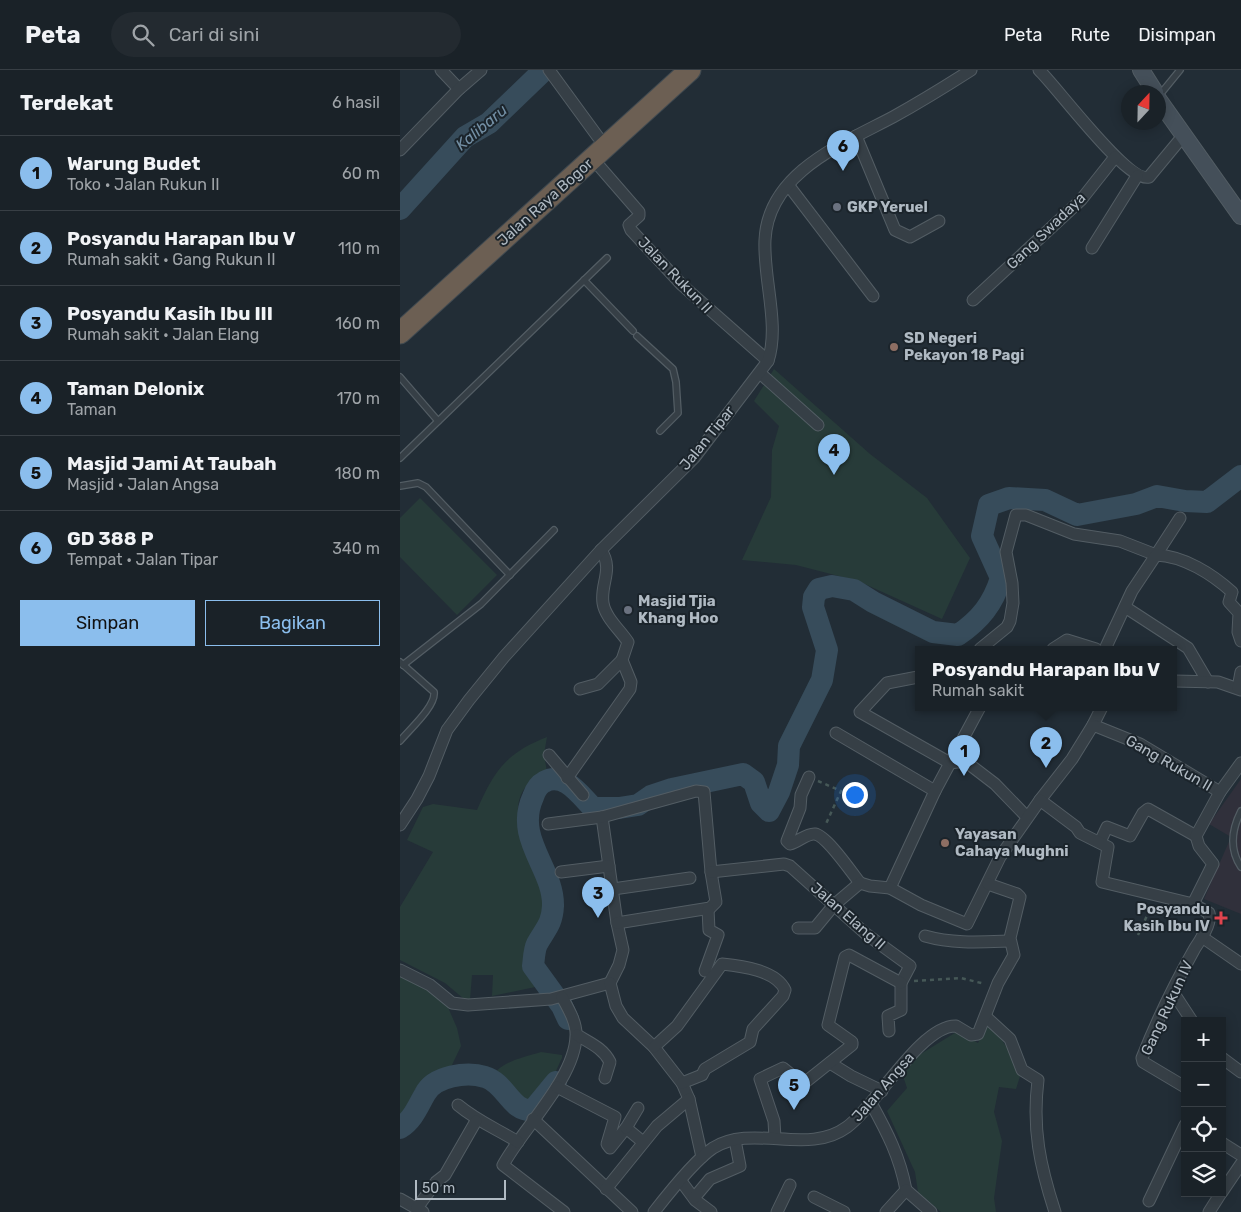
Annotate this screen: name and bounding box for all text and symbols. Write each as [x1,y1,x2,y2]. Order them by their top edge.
search box [111,12,461,57]
text: Peta [25,21,81,49]
icon: search [129,21,157,49]
text: Cari di sini [169,23,259,46]
text: Peta [1004,24,1042,46]
text: Rute [1070,24,1110,46]
text: Disimpan [1138,24,1216,46]
north arrow [1121,85,1166,130]
text: Terdekat [20,90,113,115]
text: 6 hasil [332,93,380,112]
water label: Kalibaru [452,100,511,154]
pin: 6 [827,130,859,171]
text: Warung Budet [67,152,200,175]
street label: Jalan Raya Bogor [494,154,597,250]
text: 1 [32,164,40,183]
text: 60 m [342,164,380,183]
text: Toko · Jalan Rukun II [67,175,220,194]
street label: Gang Swadaya [1003,189,1089,273]
place label: GKP Yeruel [847,198,928,216]
marker: GKP Yeruel [831,201,843,213]
text: Posyandu Harapan Ibu V [67,227,296,250]
street label: Jalan Rukun II [634,233,716,317]
text: 2 [31,239,41,258]
text: 110 m [338,239,380,258]
text: Rumah sakit · Gang Rukun II [67,250,276,269]
text: Posyandu Kasih Ibu III [67,302,273,325]
text: 3 [31,314,41,333]
text: 160 m [335,314,380,333]
text: Rumah sakit · Jalan Elang [67,325,259,344]
place label: SD Negeri Pekayon 18 Pagi [904,329,1024,364]
marker: SD Negeri Pekayon 18 Pagi [888,341,900,353]
text: Taman Delonix [67,377,204,400]
text: 4 [31,389,41,408]
text: 170 m [337,389,380,408]
text: Taman [67,400,116,419]
street label: Jalan Tipar [676,402,738,474]
pin: 4 [818,434,850,475]
text: Masjid Jami At Taubah [67,452,277,475]
text: 5 [31,464,41,483]
text: 180 m [335,464,380,483]
text: Masjid · Jalan Angsa [67,475,219,494]
text: GD 388 P [67,527,153,550]
text: 6 [31,539,41,558]
text: 340 m [332,539,380,558]
text: Tempat · Jalan Tipar [67,550,218,569]
place label: Masjid Tjia Khang Hoo [638,592,718,627]
button: Simpan [20,600,195,646]
button: Bagikan [205,600,380,646]
marker: Masjid Tjia Khang Hoo [622,604,634,616]
popup [915,646,1177,711]
text: Posyandu Harapan Ibu V [932,658,1160,681]
text: Rumah sakit [932,681,1024,700]
pin: 2 [1030,727,1062,768]
street label: Gang Rukun II [1123,731,1215,795]
pin: 1 [948,735,980,776]
your location [842,782,868,808]
place label: Yayasan Cahaya Mughni [955,825,1069,860]
marker: Yayasan Cahaya Mughni [939,837,951,849]
pin: 3 [582,877,614,918]
street label: Jalan Elang II [807,879,889,953]
place label: Posyandu Kasih Ibu IV [1123,900,1211,935]
marker: Posyandu Kasih Ibu IV [1214,911,1228,925]
street label: Gang Rukun IV [1137,958,1197,1058]
map controls [1181,1017,1226,1197]
button: + [1181,1017,1226,1062]
street label: Jalan Angsa [848,1049,918,1125]
button: − [1181,1062,1226,1107]
pin: 5 [778,1069,810,1110]
button: locate [1181,1107,1226,1152]
button: layers [1181,1152,1226,1197]
scale bar [415,1177,506,1200]
text: 50 m [422,1180,455,1197]

